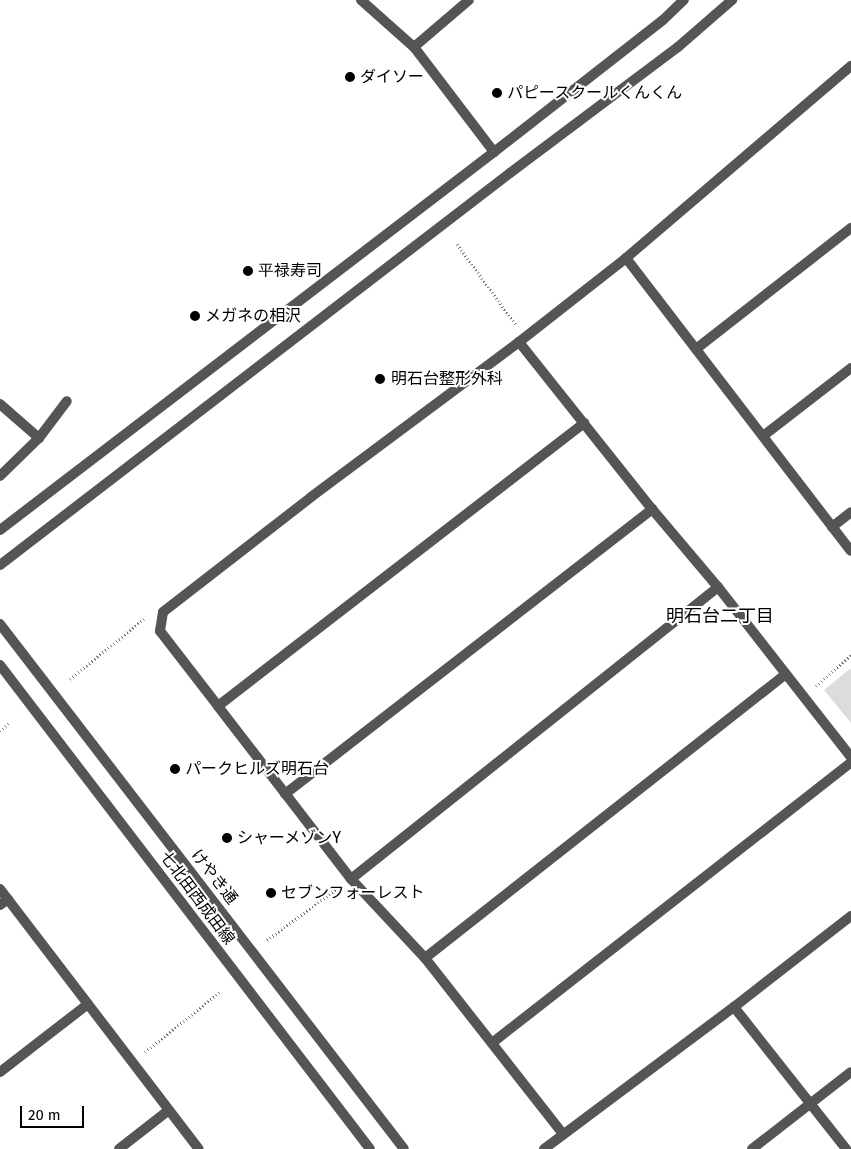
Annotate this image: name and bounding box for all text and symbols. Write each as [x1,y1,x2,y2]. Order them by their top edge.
place label: ダイソー [360,67,424,87]
marker: ダイソー [344,71,356,83]
place label: パピースクールくんくん [507,83,683,103]
marker: パピースクールくんくん [491,87,503,99]
place label: 平禄寿司 [258,261,322,281]
marker: 平禄寿司 [242,265,254,277]
place label: メガネの相沢 [205,306,301,326]
marker: メガネの相沢 [189,310,201,322]
place label: 明石台整形外科 [391,369,503,389]
marker: 明石台整形外科 [373,372,387,386]
district label: 明石台二丁目 [666,605,774,627]
place label: パークヒルズ明石台 [185,759,329,779]
marker: パークヒルズ明石台 [169,763,181,775]
place label: シャーメゾンY [237,828,342,848]
marker: シャーメゾンY [221,832,233,844]
street label: けやき通 [187,846,241,908]
street label: 七北田西成田線 [156,847,238,949]
place label: セブンフォーレスト [281,883,425,903]
marker: セブンフォーレスト [265,887,277,899]
scale bar [22,1096,86,1128]
text: 20 m [28,1106,61,1124]

